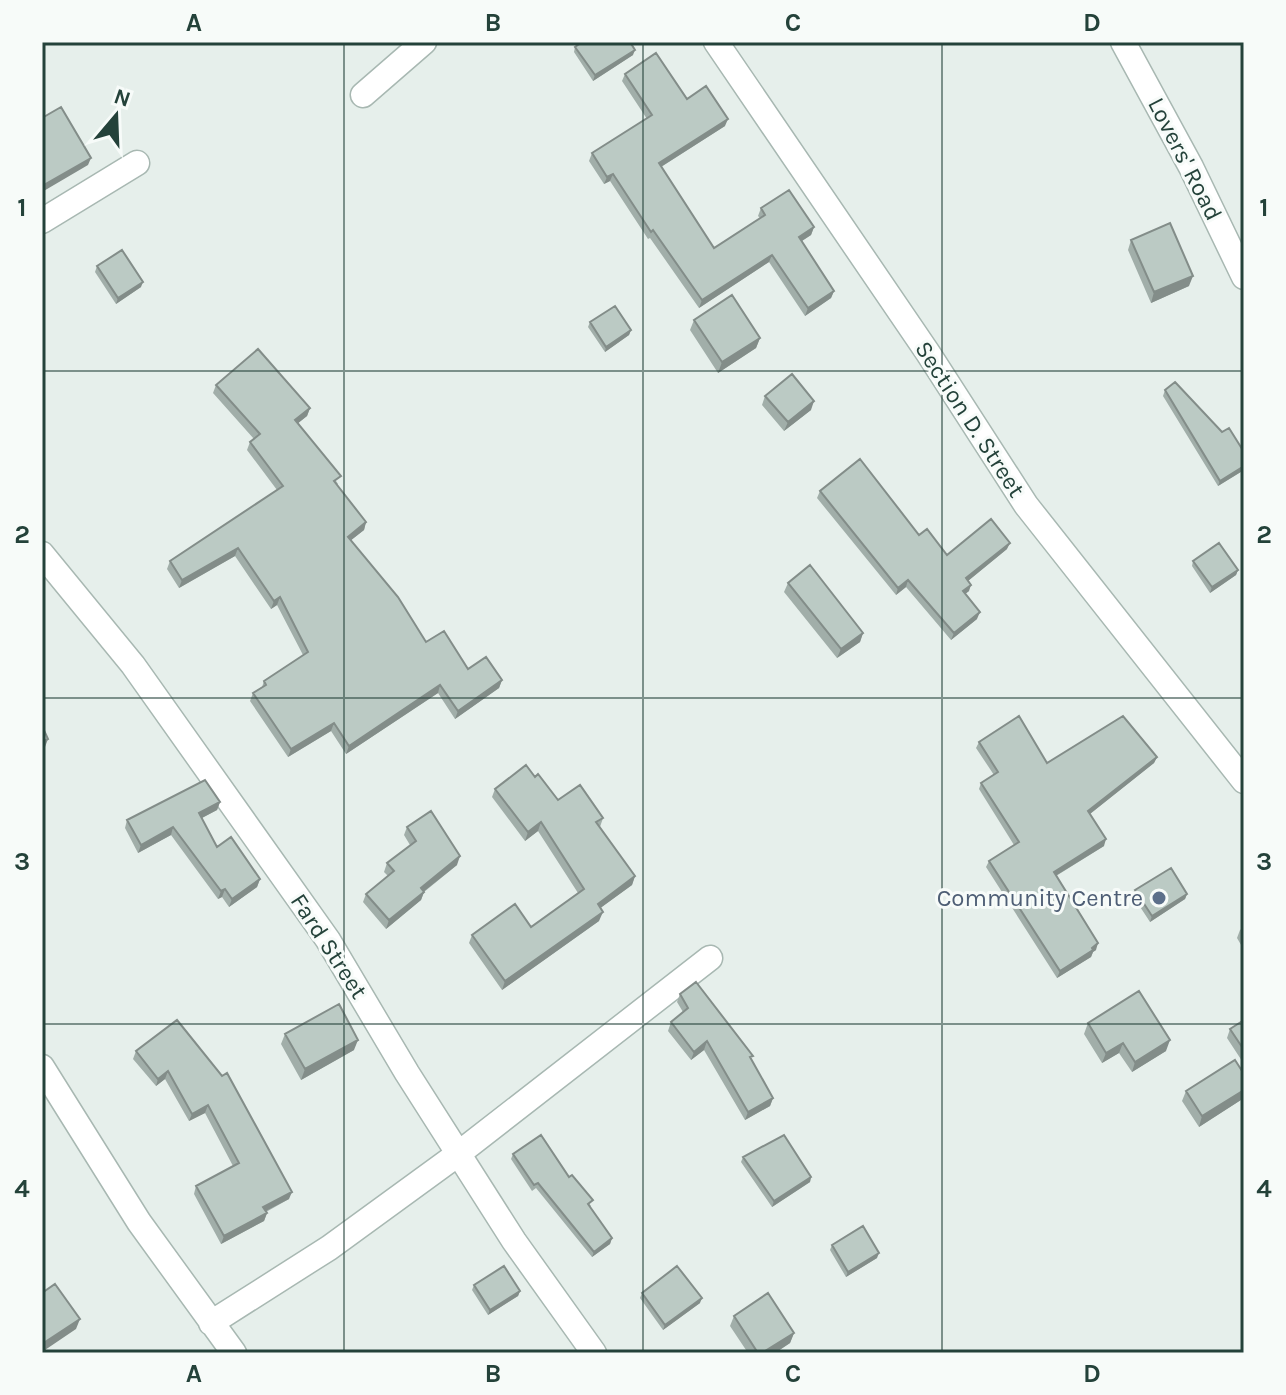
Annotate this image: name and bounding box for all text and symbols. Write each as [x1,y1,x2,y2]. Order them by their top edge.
text: A [186,7,202,38]
text: B [485,7,501,38]
text: C [785,7,801,38]
text: D [1083,7,1101,38]
north arrow [76,76,156,156]
text: N [110,83,134,113]
street label: Lovers' Road [1142,93,1228,225]
text: 1 [17,192,27,223]
text: 1 [1259,192,1269,223]
street label: Section D. Street [909,336,1031,502]
text: 2 [14,519,30,550]
text: 2 [1256,519,1272,550]
text: 3 [14,846,30,877]
text: 3 [1256,846,1272,877]
place label: Community Centre [937,884,1143,912]
street label: Fard Street [285,888,373,1004]
marker: Community Centre [1150,889,1168,907]
text: 4 [14,1173,30,1204]
text: 4 [1256,1173,1272,1204]
text: A [186,1358,202,1389]
text: B [485,1358,501,1389]
text: C [785,1358,801,1389]
text: D [1083,1358,1101,1389]

